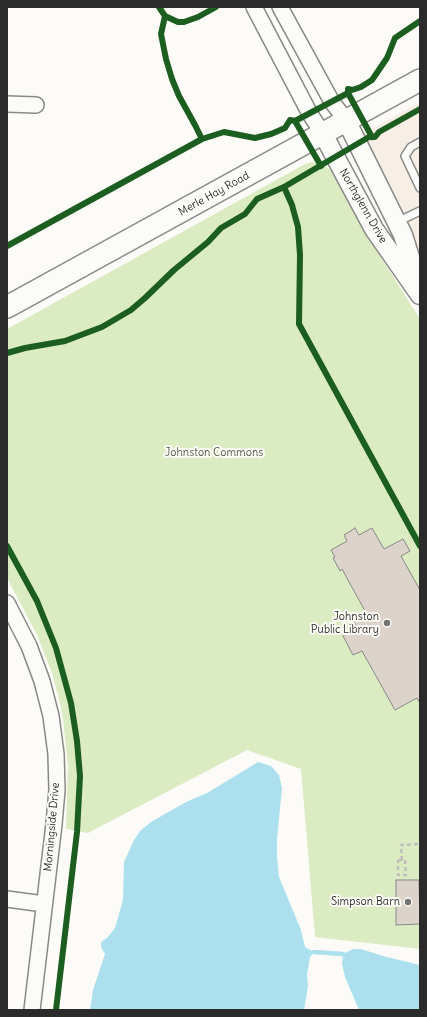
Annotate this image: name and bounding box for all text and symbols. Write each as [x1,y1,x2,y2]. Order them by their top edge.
street label: Northglenn Drive [336,166,390,246]
street label: Merle Hay Road [176,169,252,219]
park label: Johnston Commons [165,446,263,460]
place label: Johnston Public Library [311,610,379,636]
marker: Johnston Public Library [382,618,392,628]
street label: Morningside Drive [42,782,62,872]
place label: Simpson Barn [331,895,400,909]
marker: Simpson Barn [403,897,413,907]

